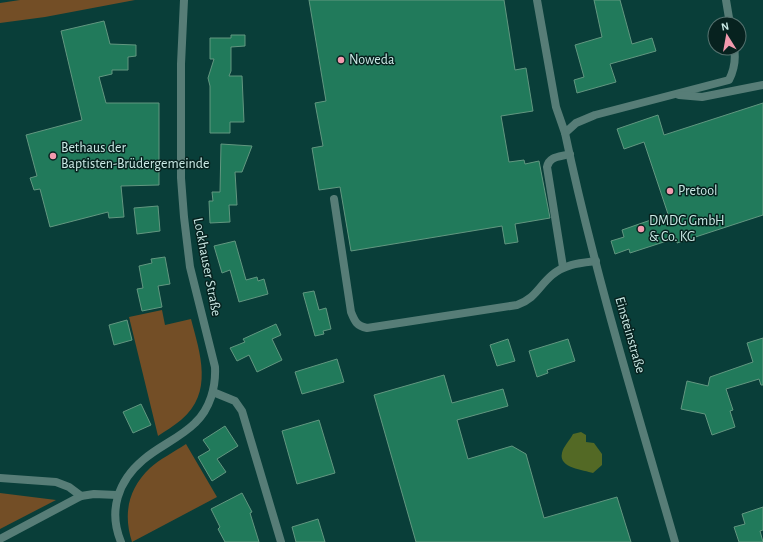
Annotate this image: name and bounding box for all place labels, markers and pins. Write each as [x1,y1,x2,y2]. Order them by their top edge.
place label: Noweda [349,53,395,67]
marker: Noweda [336,55,346,65]
place label: Bethaus der Baptisten-Brüdergemeinde [61,141,209,171]
marker: Bethaus der Baptisten-Brüdergemeinde [48,151,58,161]
place label: Pretool [678,184,718,198]
marker: Pretool [665,186,675,196]
place label: DMDG GmbH & Co. KG [649,214,725,244]
marker: DMDG GmbH & Co. KG [636,224,646,234]

